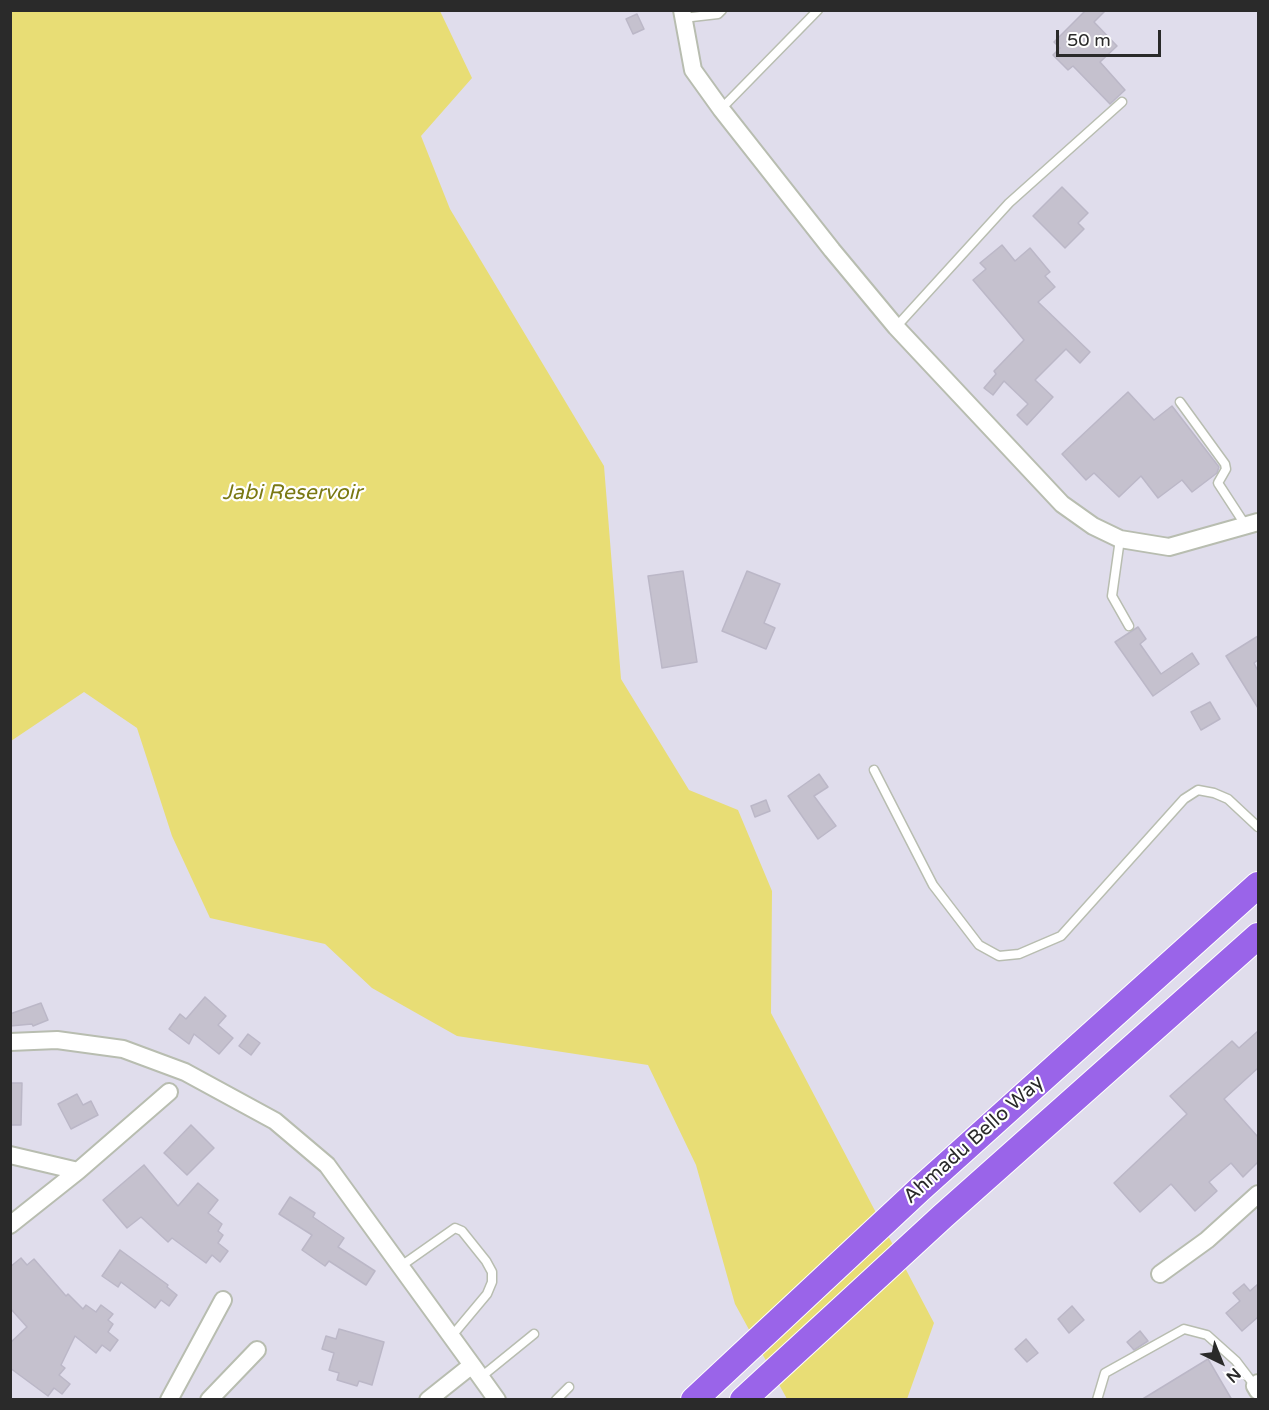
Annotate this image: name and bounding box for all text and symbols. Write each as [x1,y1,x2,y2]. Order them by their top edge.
scale bar [1059,18,1164,56]
text: 50 m [1067,29,1111,51]
water label: Jabi Reservoir [222,480,362,506]
street label: Ahmadu Bello Way [899,1071,1049,1209]
north arrow [1191,1332,1251,1392]
text: N [1222,1363,1245,1387]

